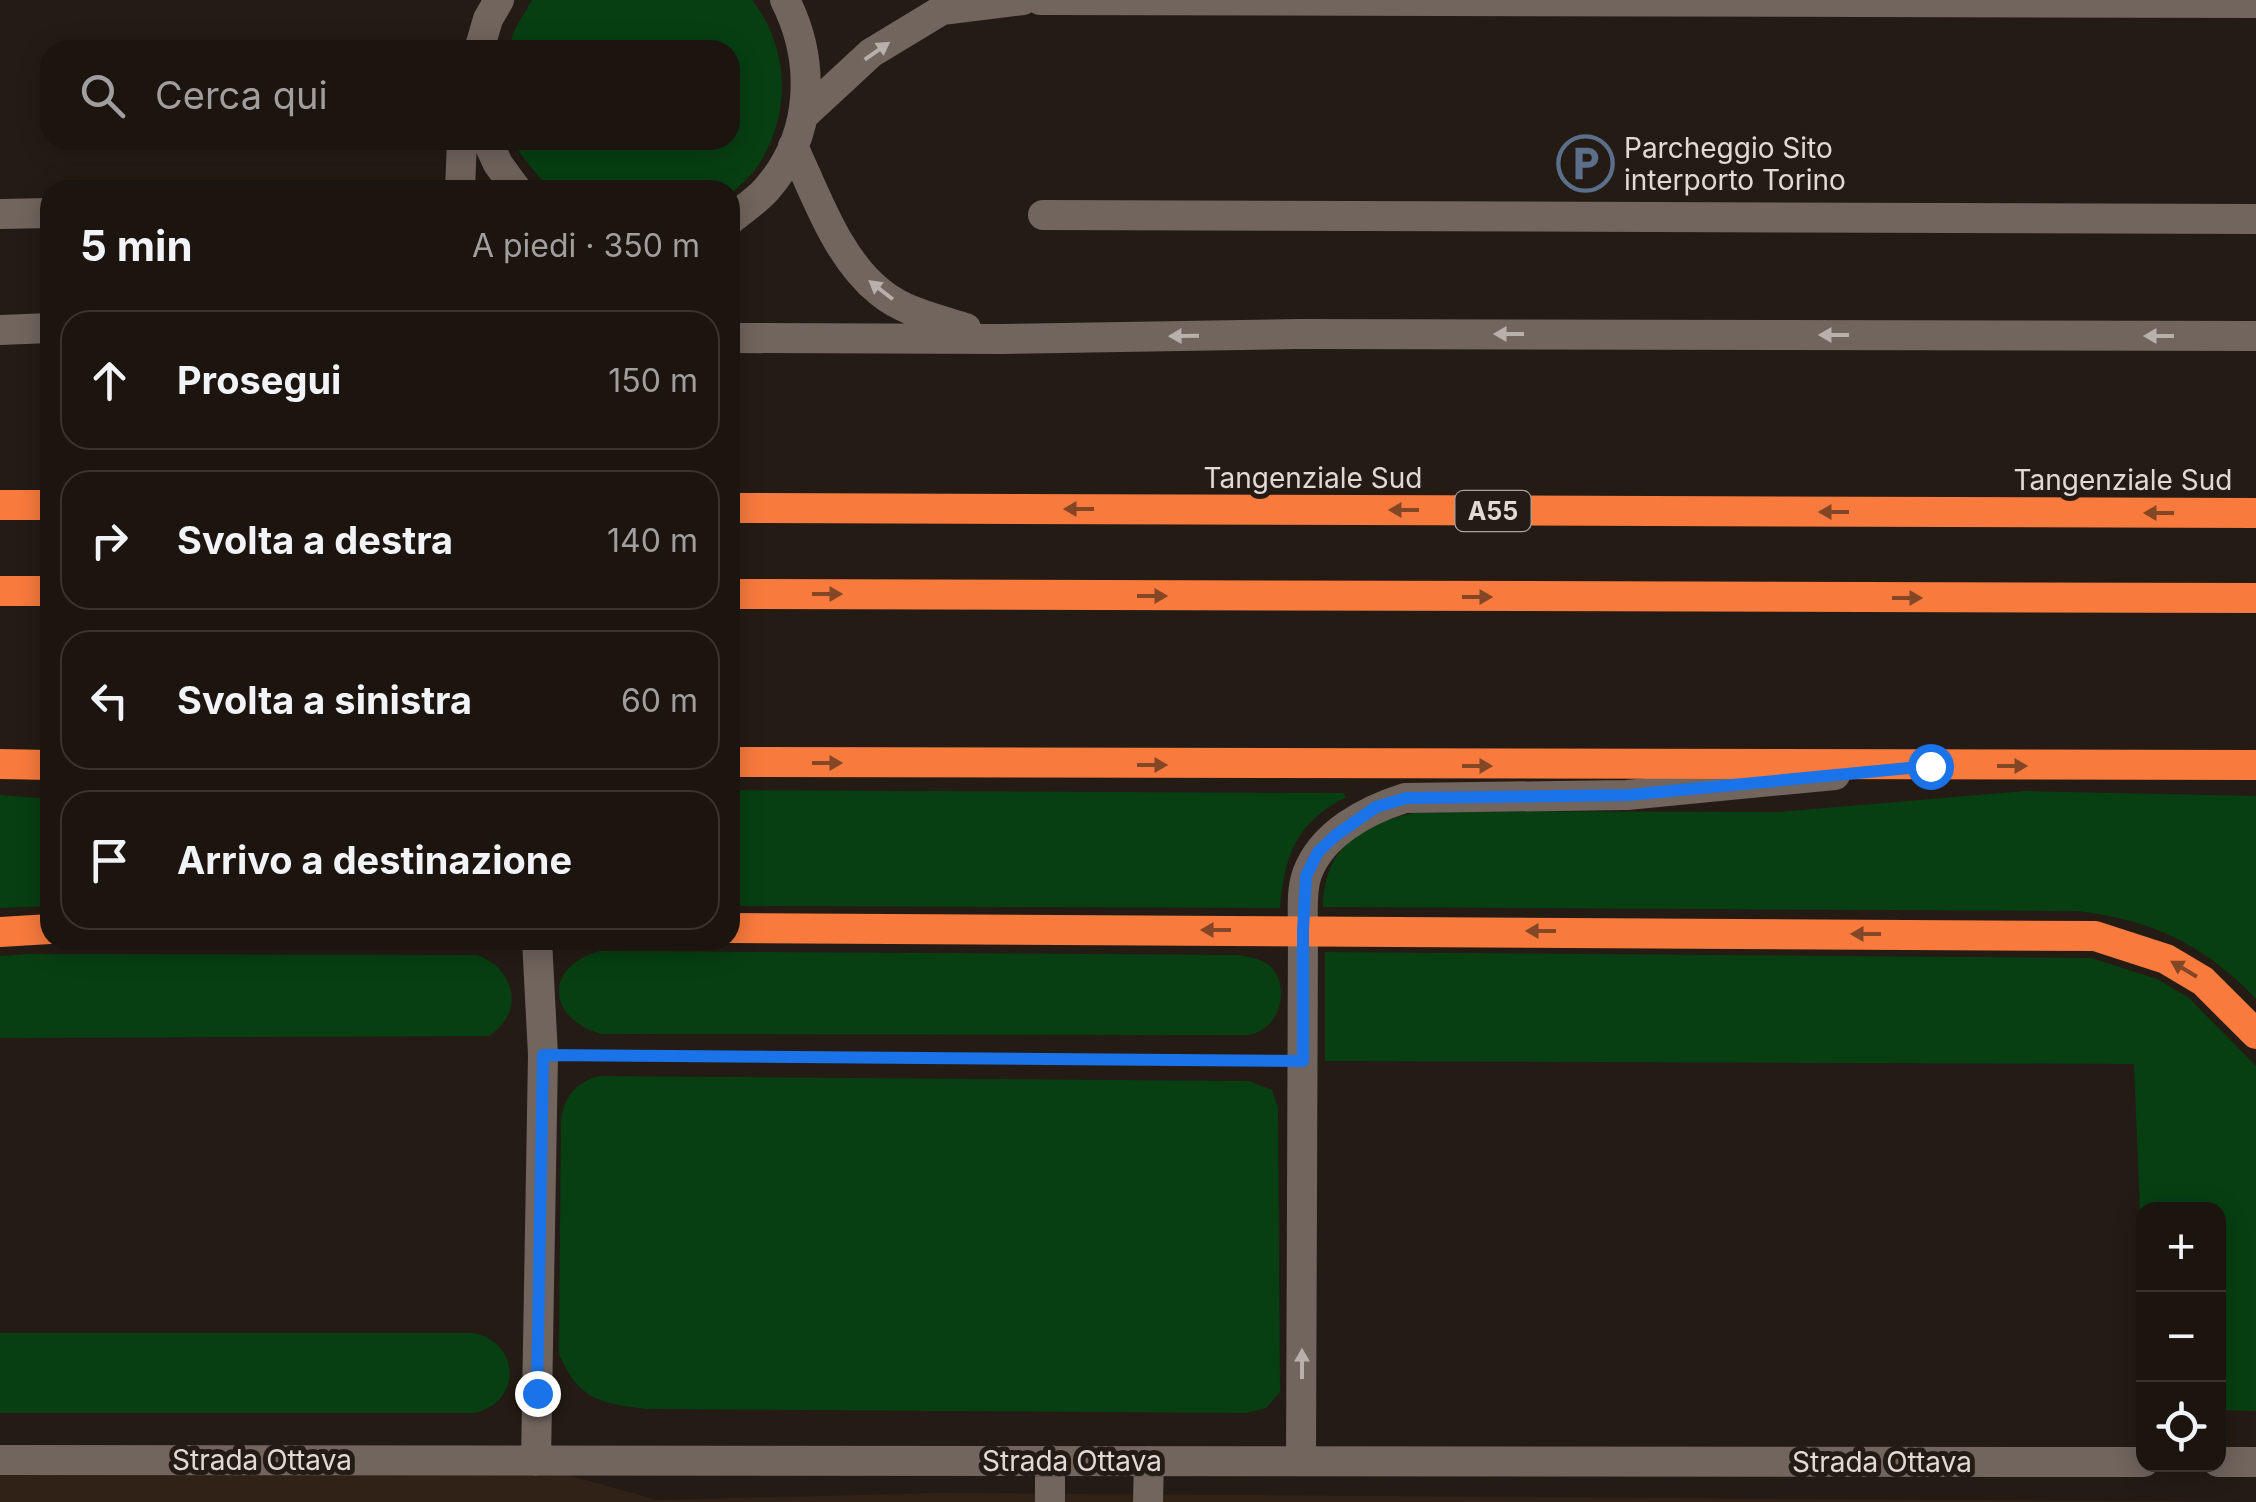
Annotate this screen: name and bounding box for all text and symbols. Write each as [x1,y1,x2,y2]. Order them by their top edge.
search box [40,40,740,150]
one-way arrow [864,42,890,61]
icon: search [75,68,130,123]
text: Cerca qui [155,72,328,118]
place label: Parcheggio Sito interporto Torino [1624,131,1846,197]
parking icon: Parcheggio Sito interporto Torino [1555,134,1615,194]
text: 5 min [80,220,193,271]
text: A piedi · 350 m [472,226,700,265]
one-way arrow [868,280,893,301]
one-way arrow [1492,326,1524,342]
one-way arrow [1817,327,1849,343]
one-way arrow [1167,328,1199,344]
one-way arrow [2142,328,2174,344]
icon: ahead [82,353,137,408]
text: Prosegui [177,357,341,403]
text: 150 m [608,361,698,400]
street label: Tangenziale Sud [1204,461,1422,495]
street label: Tangenziale Sud [2014,463,2232,497]
road number: A55 [1456,491,1530,531]
one-way arrow [1062,501,1094,517]
one-way arrow [1387,502,1419,518]
one-way arrow [1817,504,1849,520]
one-way arrow [2142,505,2174,521]
icon: right [82,513,137,568]
text: Svolta a destra [177,517,453,563]
text: 140 m [607,521,698,560]
one-way arrow [812,586,844,602]
one-way arrow [1137,588,1169,604]
one-way arrow [1462,589,1494,605]
one-way arrow [1892,590,1924,606]
icon: left [82,673,137,728]
text: Svolta a sinistra [177,677,472,723]
text: 60 m [621,681,698,720]
route start [1908,744,1954,790]
one-way arrow [812,755,844,771]
one-way arrow [1137,757,1169,773]
one-way arrow [1462,758,1494,774]
one-way arrow [1997,758,2029,774]
icon: arrive [82,833,137,888]
text: Arrivo a destinazione [177,837,572,883]
one-way arrow [1199,922,1231,938]
one-way arrow [1524,923,1556,939]
one-way arrow [1849,926,1881,942]
one-way arrow [2170,961,2198,978]
map controls [2136,1202,2226,1472]
button: + [2136,1202,2226,1292]
button: − [2136,1292,2226,1382]
one-way arrow [1294,1347,1310,1379]
route end [515,1371,561,1417]
button: locate [2136,1382,2226,1472]
street label: Strada Ottava [172,1443,352,1477]
street label: Strada Ottava [982,1444,1162,1478]
street label: Strada Ottava [1792,1445,1972,1479]

